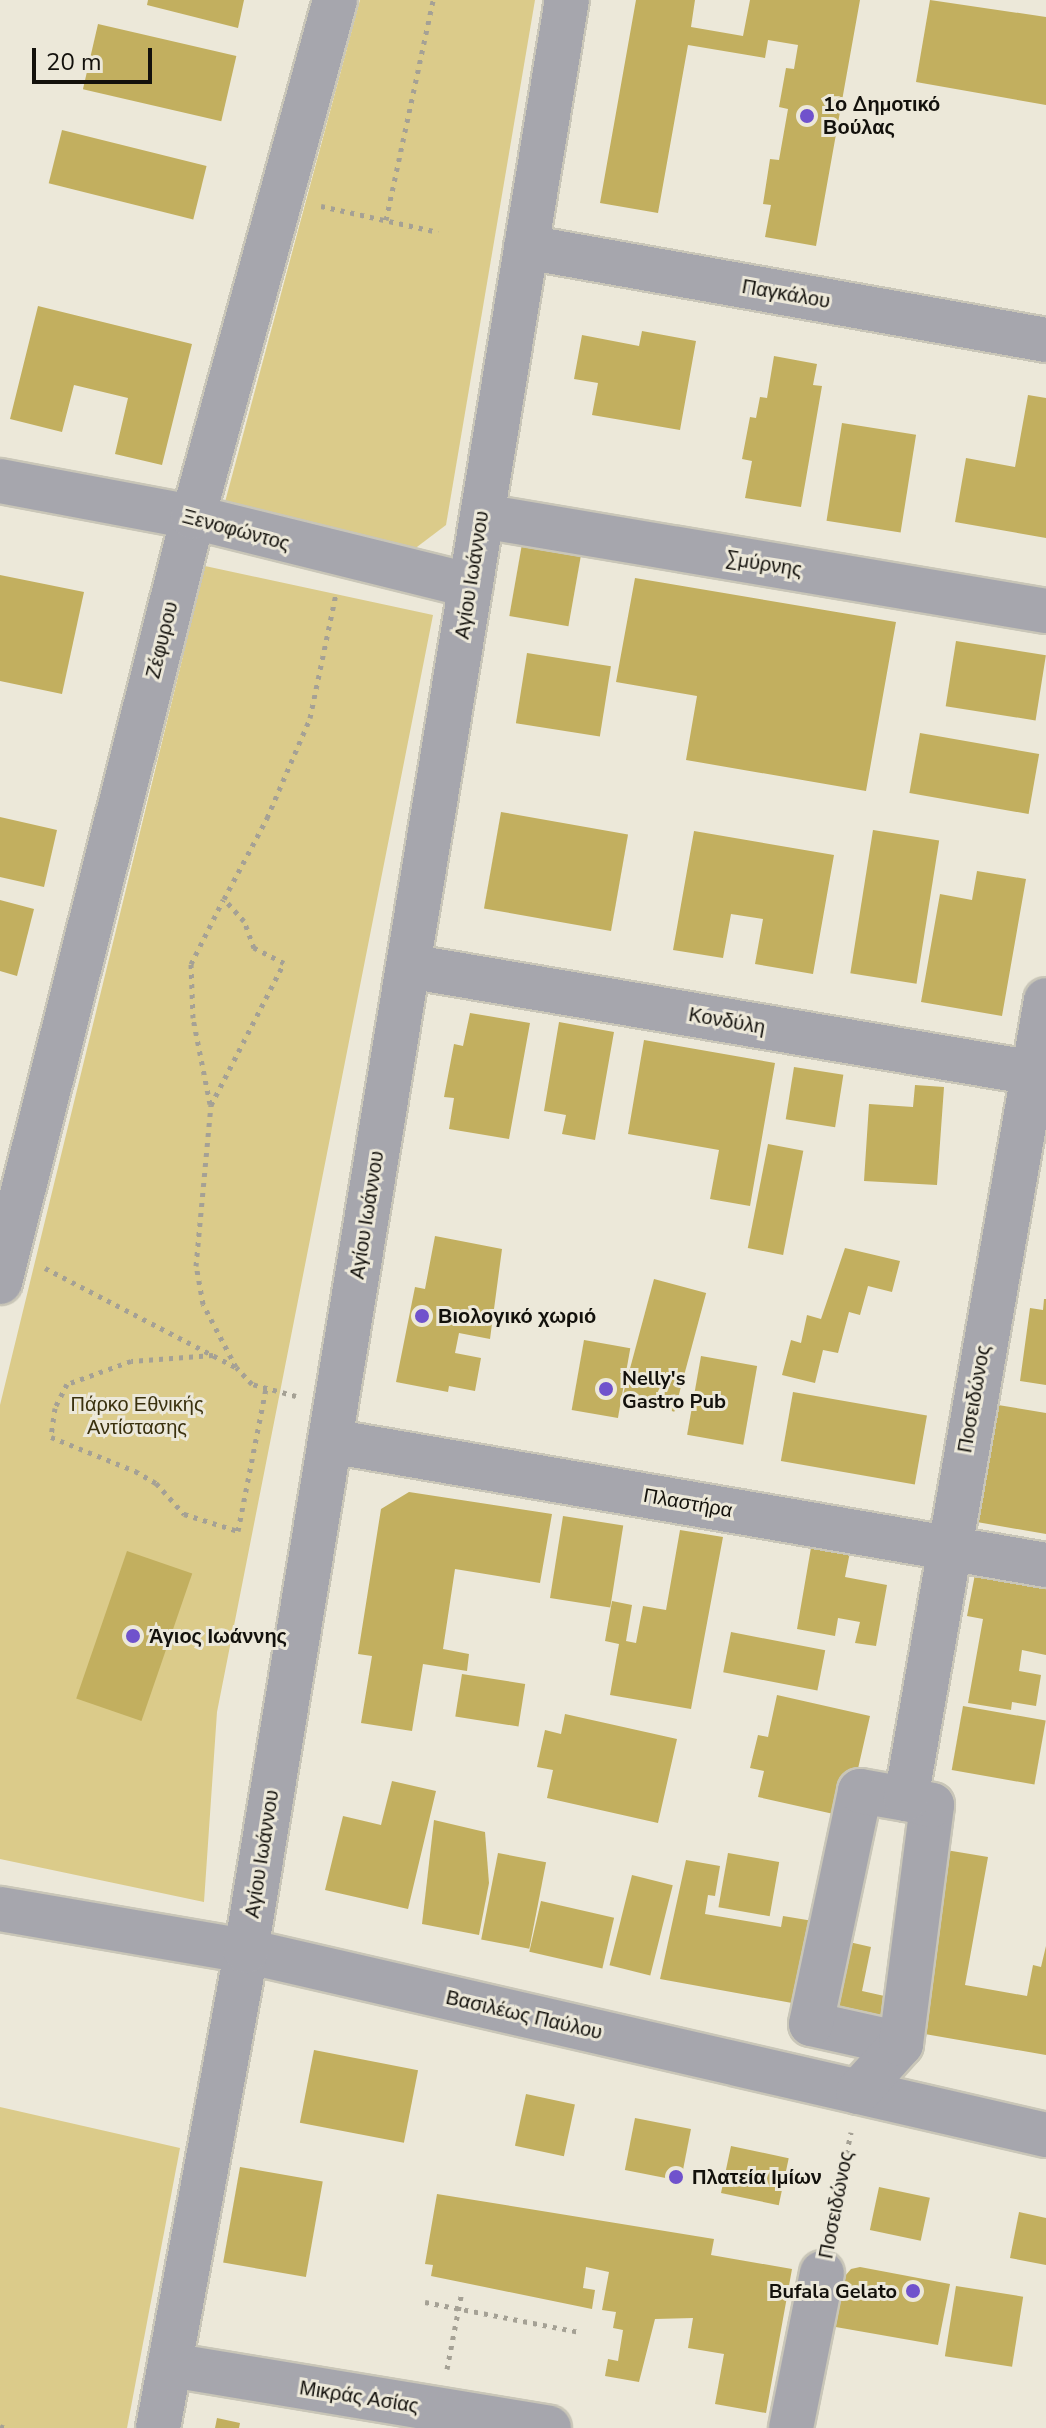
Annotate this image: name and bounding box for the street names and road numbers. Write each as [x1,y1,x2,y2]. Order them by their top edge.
street label: Παγκάλου [740,274,832,314]
street label: Ξενοφώντος [180,504,292,556]
street label: Αγίου Ιωάννου [450,509,494,641]
street label: Σμύρνης [724,546,804,582]
street label: Ζέφυρου [141,599,183,681]
street label: Κονδύλη [687,1002,767,1040]
street label: Αγίου Ιωάννου [345,1149,389,1281]
street label: Ποσειδώνος [953,1343,995,1455]
street label: Πλαστήρα [642,1483,734,1523]
street label: Αγίου Ιωάννου [240,1788,284,1920]
street label: Βασιλέως Παύλου [443,1985,605,2045]
street label: Ποσειδώνος [814,2149,858,2261]
street label: Μικράς Ασίας [298,2376,420,2418]

